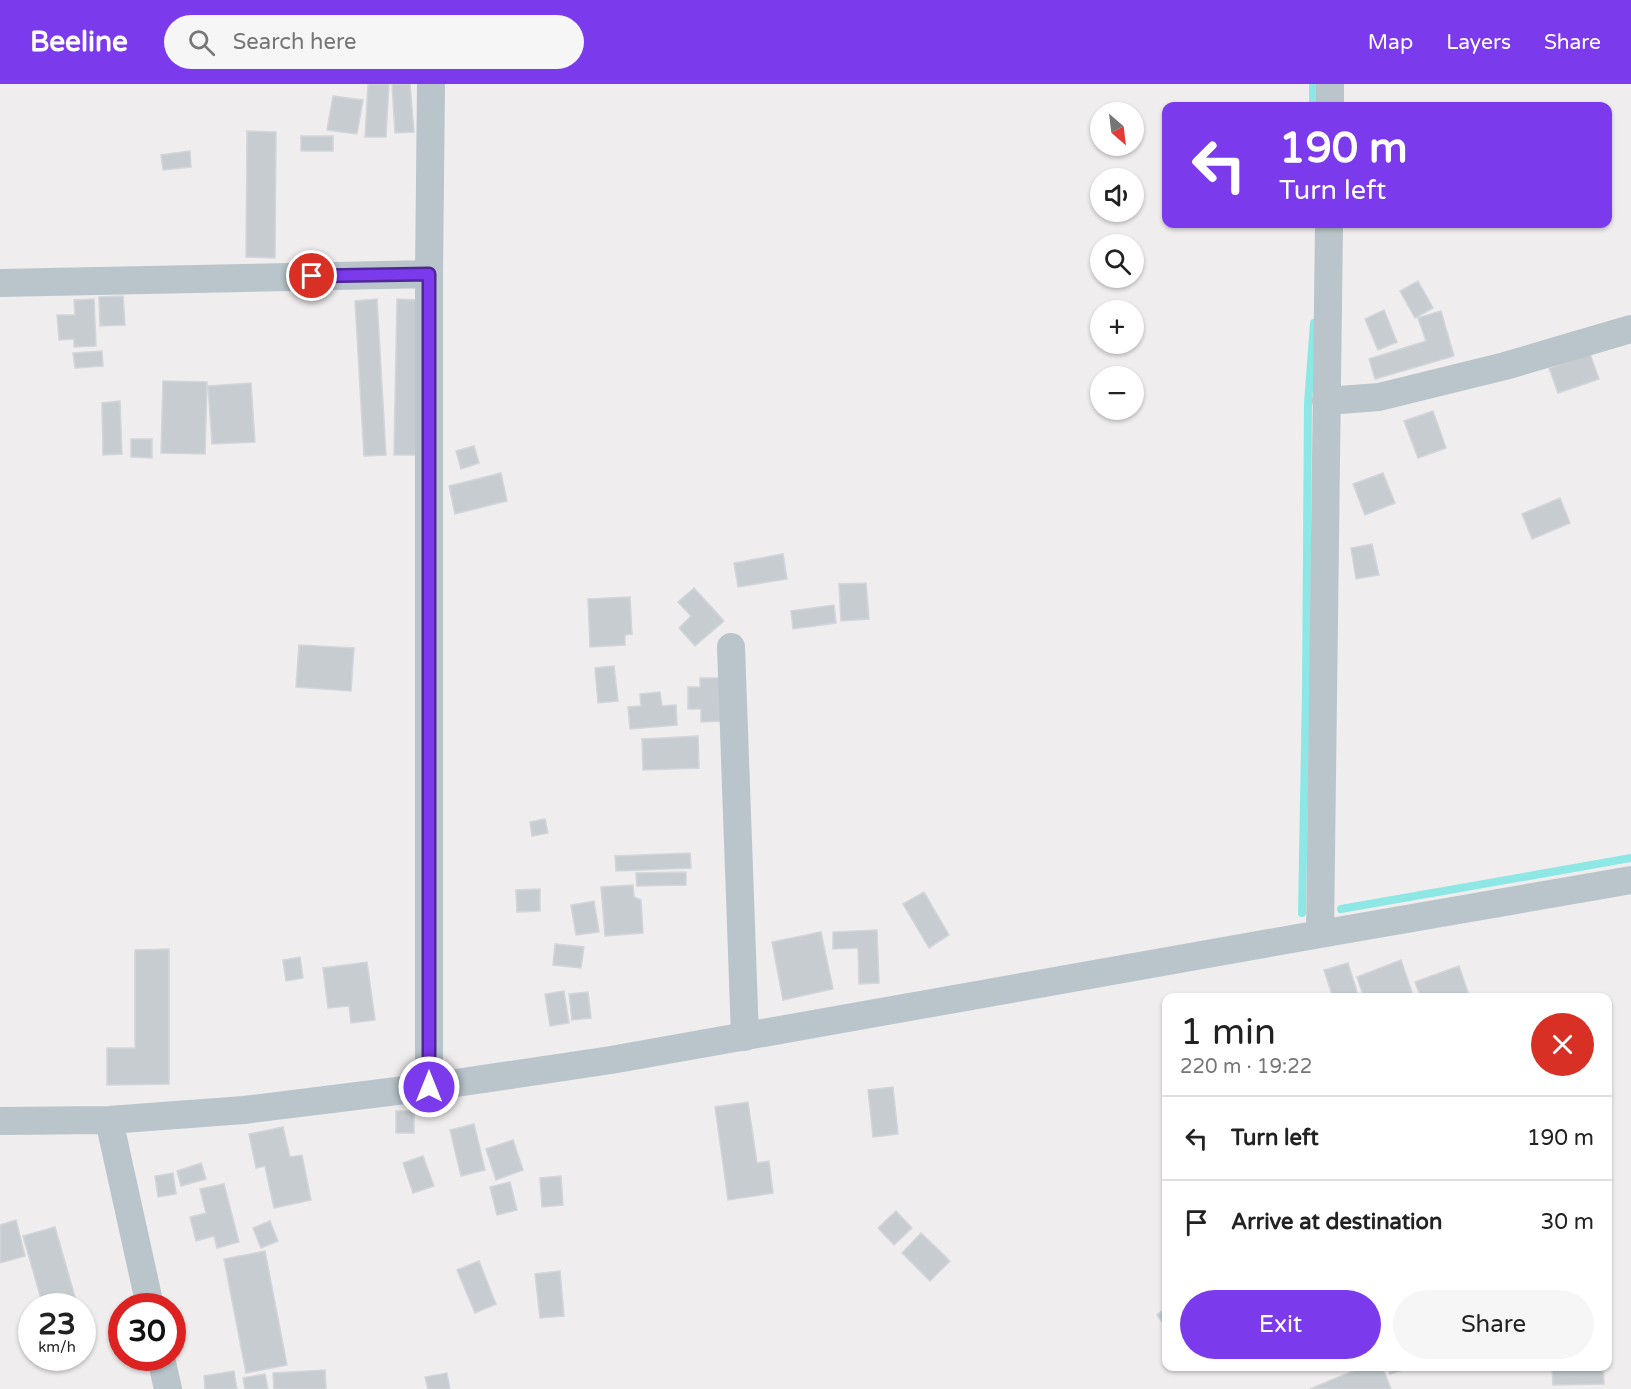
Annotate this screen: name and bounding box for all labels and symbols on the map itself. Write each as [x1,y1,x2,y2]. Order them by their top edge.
north arrow [1090,102,1144,156]
pin [286,250,337,301]
position arrow [397,1055,461,1119]
speed limit sign: 30 [108,1293,186,1371]

